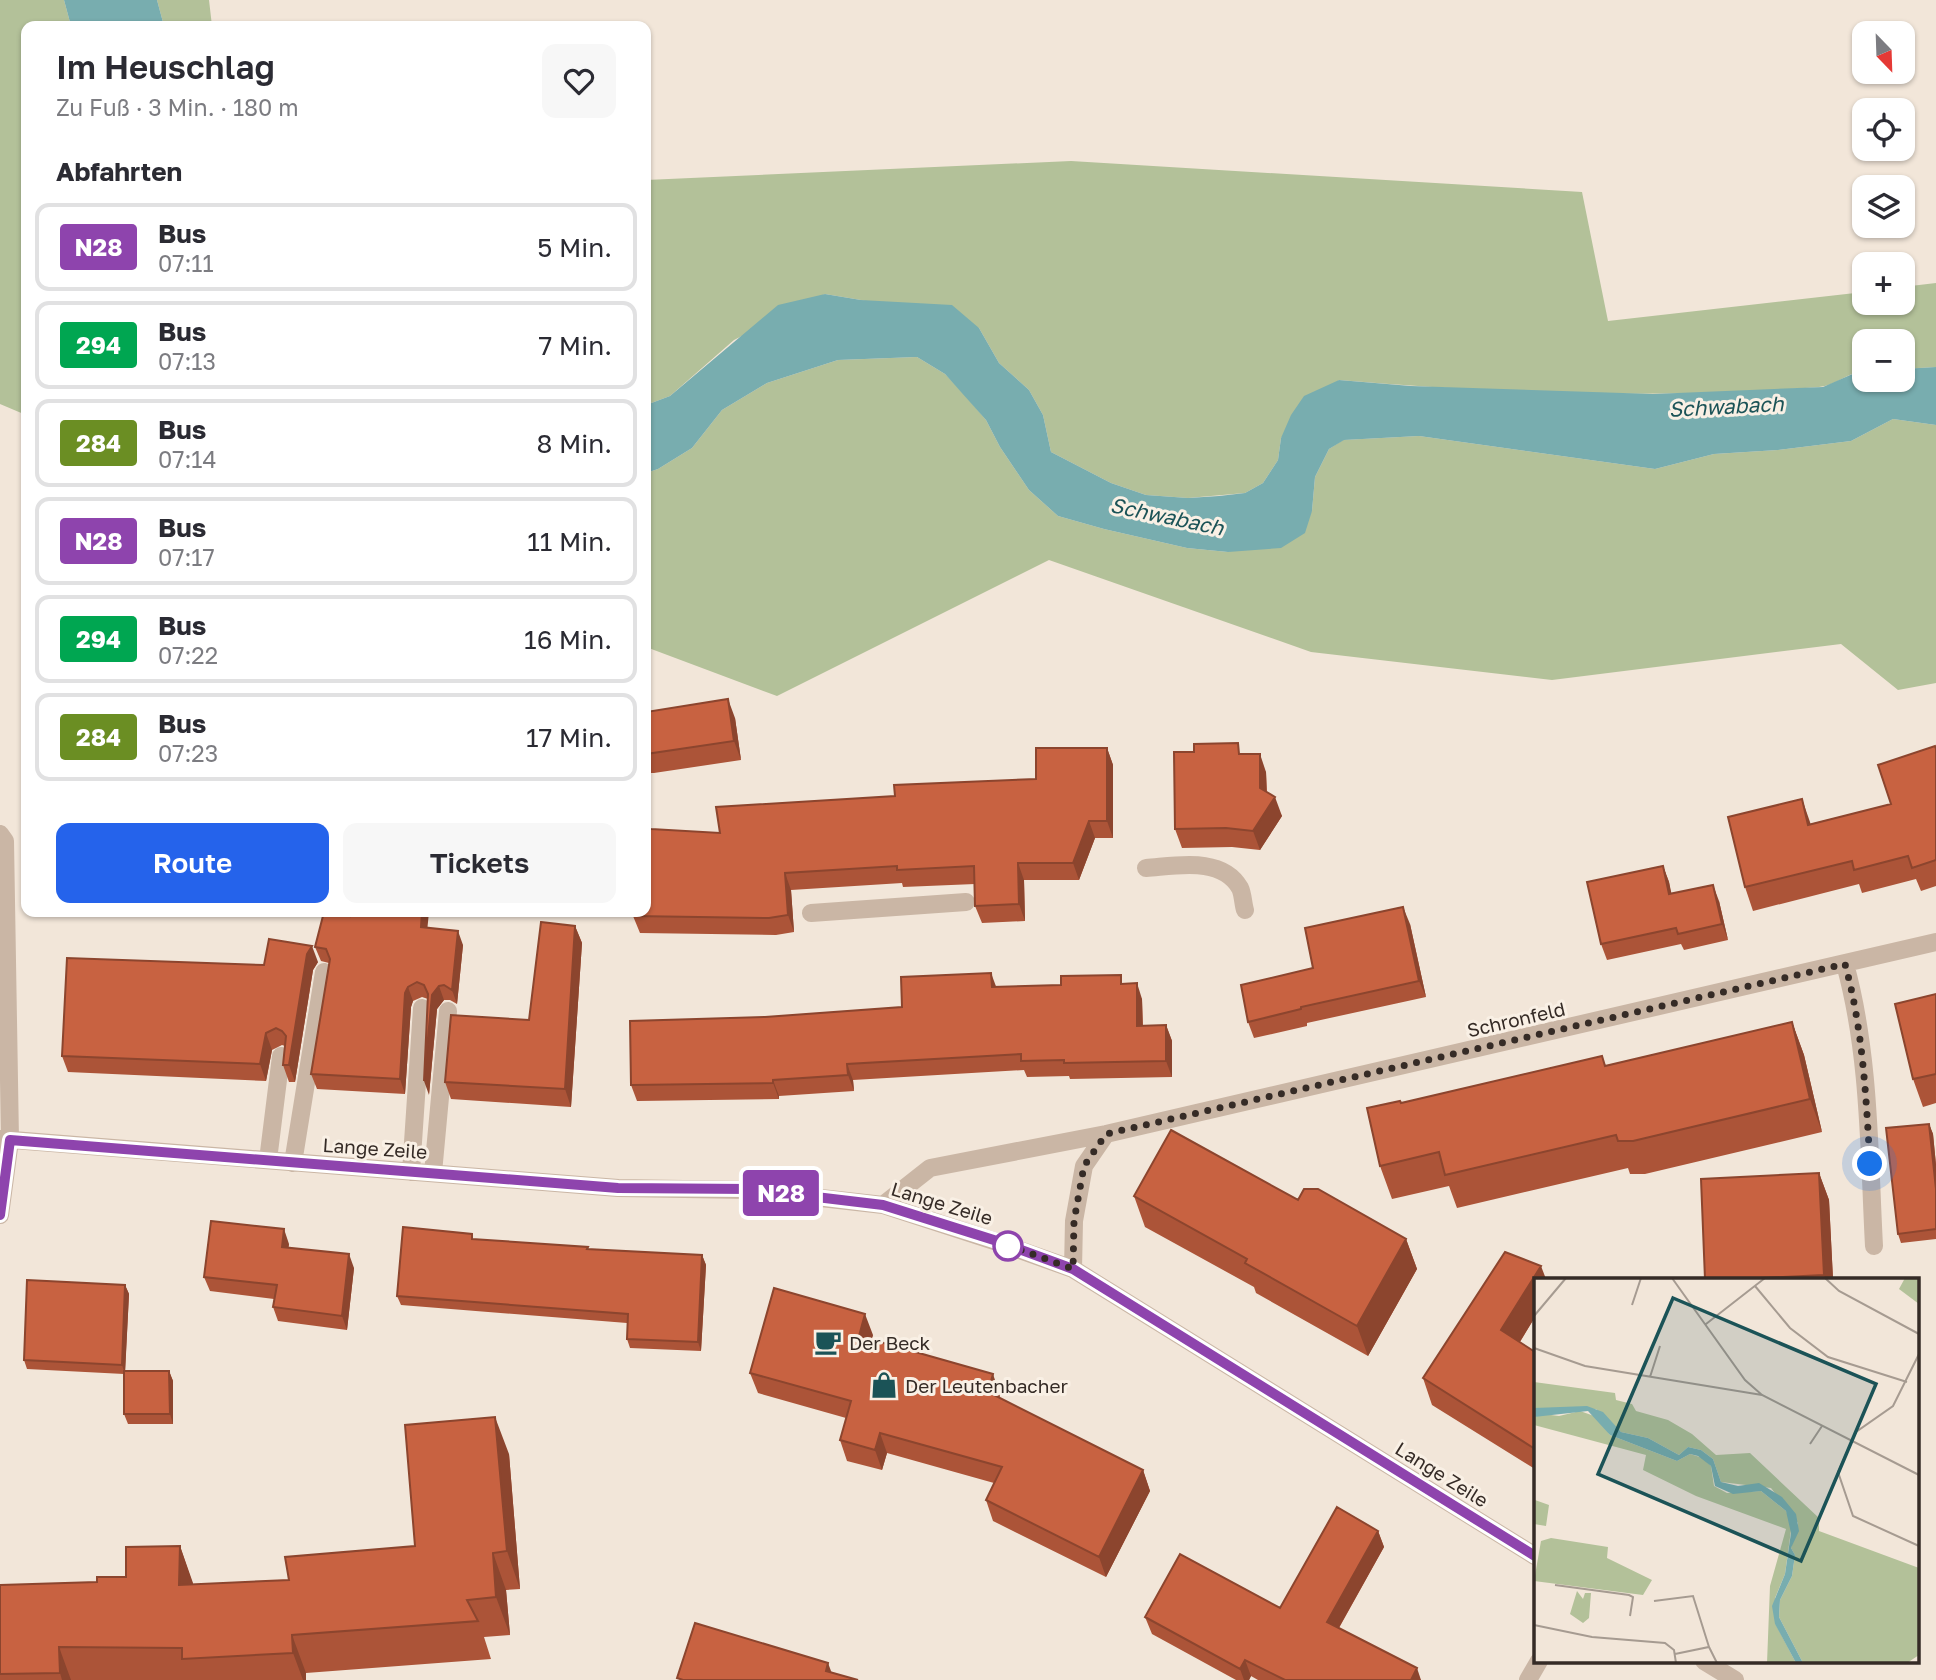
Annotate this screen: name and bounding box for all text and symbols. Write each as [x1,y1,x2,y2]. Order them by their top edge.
north arrow [1852,21,1914,84]
map controls [1852,21,1915,392]
button: heart [542,44,616,118]
text: Im Heuschlag [56,47,275,86]
text: Zu Fuß · 3 Min. · 180 m [56,93,299,121]
button: locate [1852,98,1915,161]
text: Abfahrten [56,156,182,187]
button: layers [1852,175,1915,238]
text: Bus [158,218,206,249]
text: N28 [74,232,123,261]
text: 5 Min. [537,232,612,263]
text: 07:11 [158,249,214,277]
button: + [1852,252,1915,315]
text: Bus [158,316,206,347]
button: − [1852,329,1915,392]
text: 294 [76,330,121,359]
text: 7 Min. [539,330,612,361]
text: 07:13 [158,347,216,375]
water label: Schwabach [1668,390,1785,422]
text: Bus [158,414,206,445]
text: 284 [76,428,121,457]
text: 8 Min. [537,428,612,459]
text: 07:14 [158,445,217,473]
water label: Schwabach [1108,491,1227,541]
text: Bus [158,512,206,543]
text: N28 [74,526,123,555]
text: 11 Min. [527,526,612,557]
text: 07:17 [158,543,215,571]
text: Bus [158,610,206,641]
text: 294 [76,624,121,653]
text: 16 Min. [524,624,612,655]
text: 07:22 [158,641,218,669]
text: Bus [158,708,206,739]
text: 284 [76,722,121,751]
text: 17 Min. [526,722,612,753]
text: 07:23 [158,739,218,767]
button: Route [56,823,329,903]
button: Tickets [343,823,616,903]
street label: Schronfeld [1465,997,1567,1041]
street label: Lange Zeile [322,1133,428,1163]
your location [1852,1146,1887,1181]
line badge: N28 [741,1170,821,1216]
street label: Lange Zeile [888,1177,996,1229]
text: N28 [757,1178,805,1207]
unlabelled marker [993,1231,1023,1261]
inset map [1534,1278,1918,1662]
cafe icon: Der Beck [813,1327,843,1357]
place label: Der Beck [849,1331,931,1354]
shop icon: Der Leutenbacher [869,1370,899,1400]
place label: Der Leutenbacher [905,1374,1068,1397]
street label: Lange Zeile [1391,1436,1493,1512]

